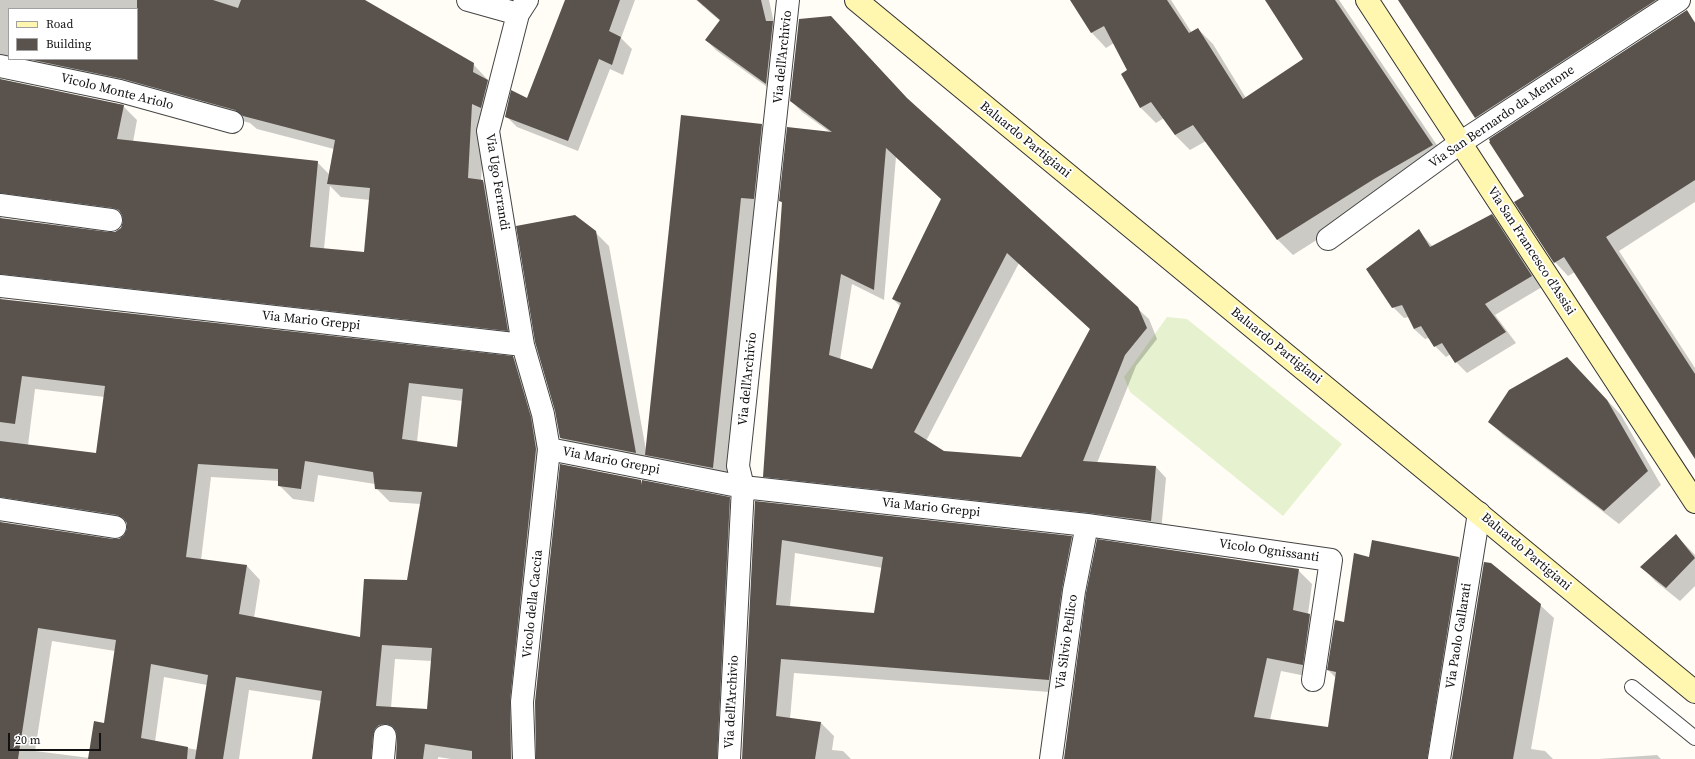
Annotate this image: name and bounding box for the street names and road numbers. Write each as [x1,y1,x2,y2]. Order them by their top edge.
street label: Via dell'Archivio [770,10,796,104]
street label: Via San Bernardo da Mentone [1426,62,1578,172]
street label: Vicolo Monte Ariolo [59,70,175,114]
street label: Baluardo Partigiani [976,99,1074,181]
street label: Via Ugo Ferrandi [482,133,512,231]
street label: Via San Francesco d'Assisi [1484,184,1578,318]
street label: Baluardo Partigiani [1227,305,1325,387]
street label: Via Mario Greppi [261,308,361,334]
street label: Via dell'Archivio [735,332,761,426]
street label: Via Mario Greppi [561,444,661,478]
street label: Via Mario Greppi [881,495,981,521]
street label: Baluardo Partigiani [1478,510,1574,594]
street label: Vicolo Ognissanti [1218,536,1320,566]
street label: Vicolo della Caccia [520,549,546,659]
street label: Via Paolo Gallarati [1443,582,1475,690]
street label: Via Silvio Pellico [1053,593,1081,691]
street label: Via dell'Archivio [722,655,742,749]

